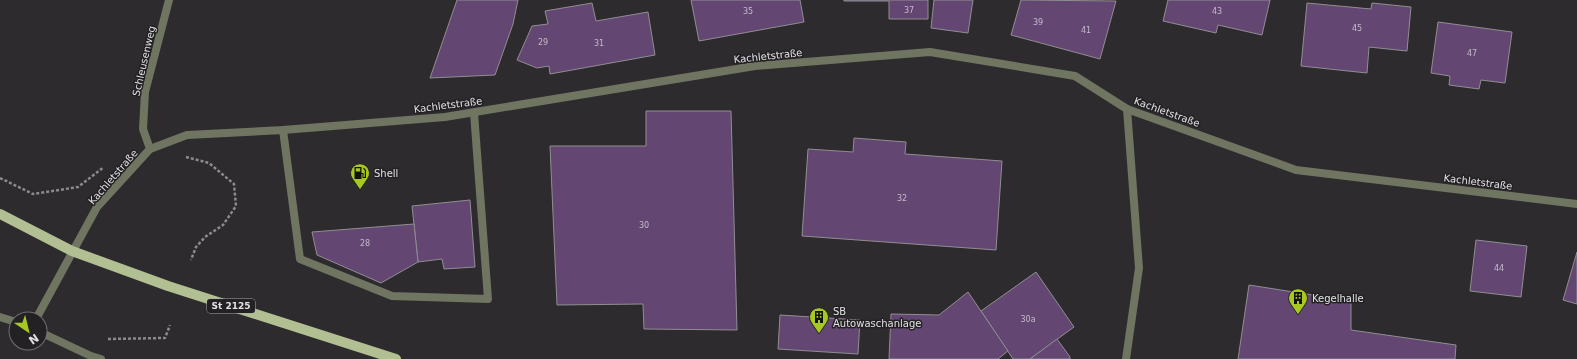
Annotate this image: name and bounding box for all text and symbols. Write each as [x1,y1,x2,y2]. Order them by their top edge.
house number: 37 [904,6,914,15]
house number: 35 [743,7,753,16]
house number: 43 [1212,7,1222,16]
house number: 39 [1033,18,1043,27]
house number: 45 [1352,24,1362,33]
street label: Schleusenweg [131,25,157,97]
house number: 41 [1081,26,1091,35]
house number: 29 [538,38,548,47]
house number: 31 [594,39,604,48]
street label: Kachletstraße [733,47,803,65]
house number: 47 [1467,49,1477,58]
street label: Kachletstraße [413,95,483,115]
street label: Kachletstraße [1133,95,1201,129]
street label: Kachletstraße [86,147,140,207]
fuel station icon: Shell [349,162,371,190]
place label: Shell [374,168,398,179]
street label: Kachletstraße [1443,172,1513,192]
house number: 32 [897,194,907,203]
house number: 30 [639,221,649,230]
house number: 28 [360,239,370,248]
house number: 44 [1494,264,1504,273]
building icon: Kegelhalle [1287,287,1309,315]
place label: Kegelhalle [1312,293,1364,304]
road number: St 2125 [207,299,255,313]
building icon: SB Autowaschanlage [808,306,830,334]
place label: SB Autowaschanlage [833,306,921,329]
north arrow [8,311,48,351]
house number: 30a [1020,315,1036,324]
text: N [26,331,41,347]

